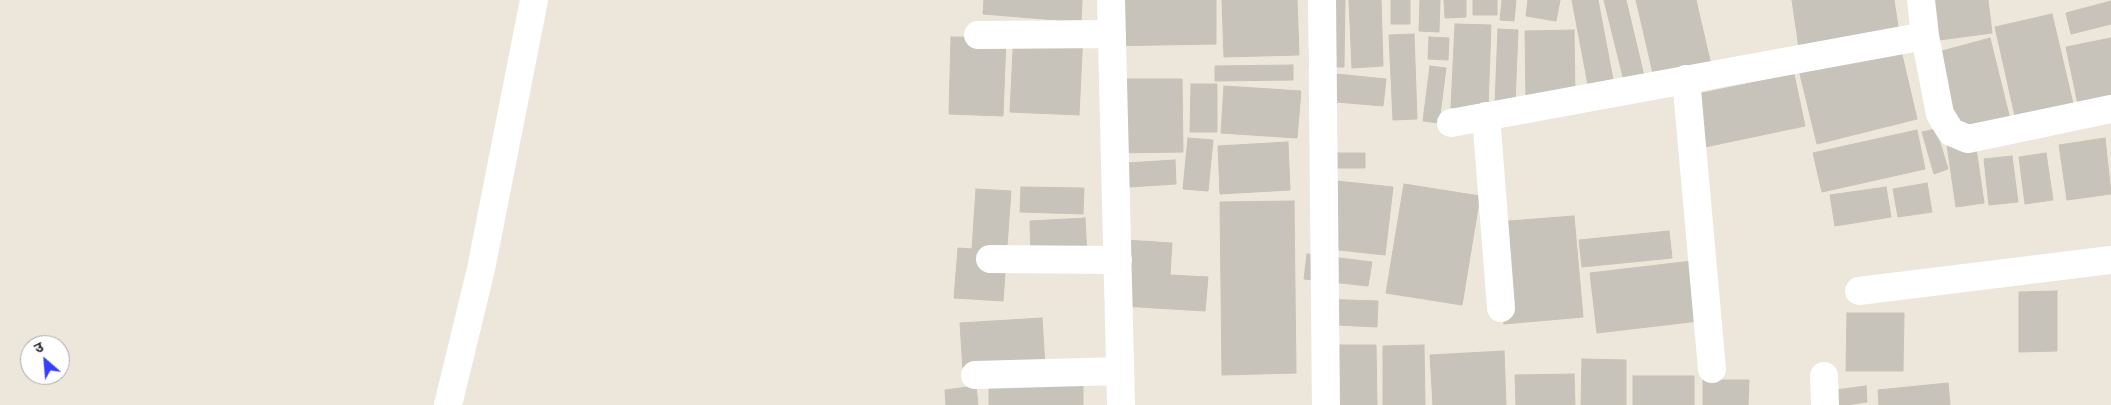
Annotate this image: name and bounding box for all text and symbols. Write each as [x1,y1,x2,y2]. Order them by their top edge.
north arrow [20,335,70,385]
text: उ [31,339,46,357]

